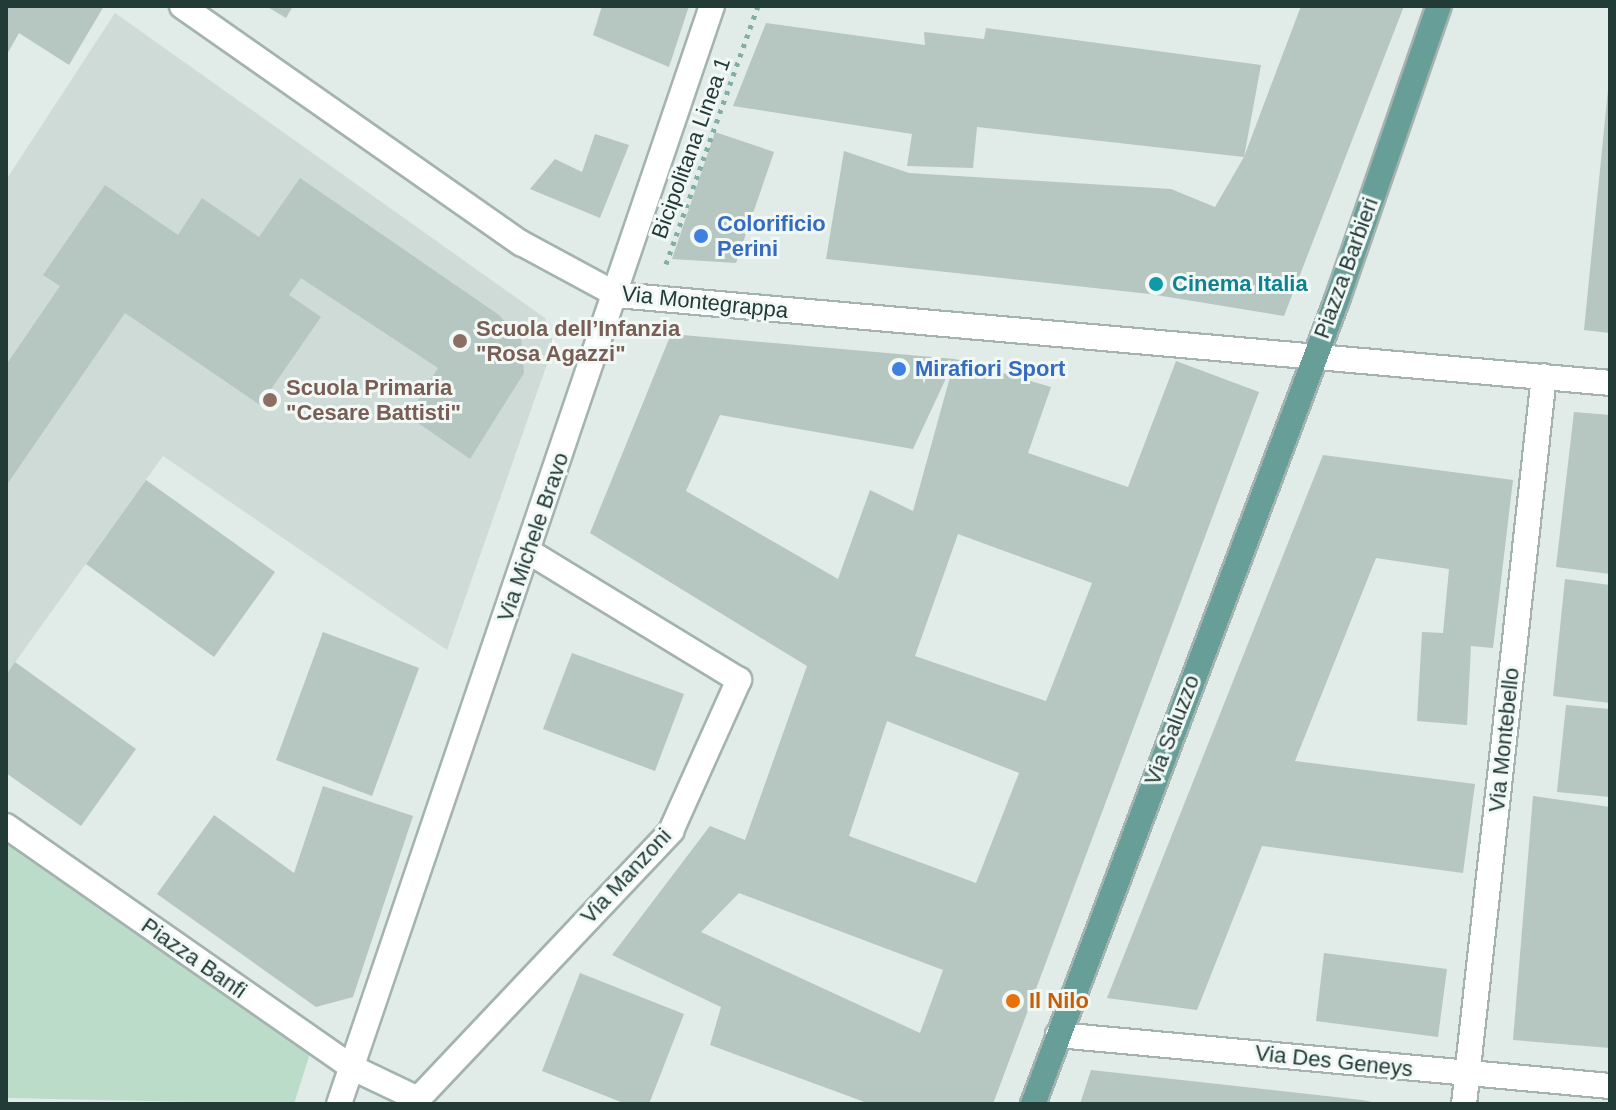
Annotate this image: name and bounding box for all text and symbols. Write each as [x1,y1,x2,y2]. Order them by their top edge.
street label: Bicipolitana Linea 1 [646,54,736,242]
street label: Piazza Barbieri [1308,194,1384,342]
place label: Colorificio Perini [717,210,826,262]
marker: Colorificio Perini [692,227,710,245]
place label: Cinema Italia [1172,271,1308,297]
marker: Cinema Italia [1147,275,1165,293]
street label: Via Montegrappa [620,280,790,324]
place label: Scuola dell’Infanzia "Rosa Agazzi" [476,315,680,366]
marker: Scuola dell’Infanzia "Rosa Agazzi" [451,332,469,350]
place label: Mirafiori Sport [915,356,1065,382]
marker: Mirafiori Sport [890,360,908,378]
place label: Scuola Primaria "Cesare Battisti" [286,374,461,426]
marker: Scuola Primaria "Cesare Battisti" [261,391,279,409]
street label: Via Michele Bravo [492,449,574,625]
street label: Via Montebello [1483,666,1525,814]
street label: Via Saluzzo [1139,671,1205,789]
street label: Via Manzoni [575,823,677,929]
street label: Piazza Banfi [136,912,252,1004]
place label: Il Nilo [1029,988,1089,1014]
marker: Il Nilo [1004,992,1022,1010]
street label: Via Des Geneys [1254,1040,1414,1082]

